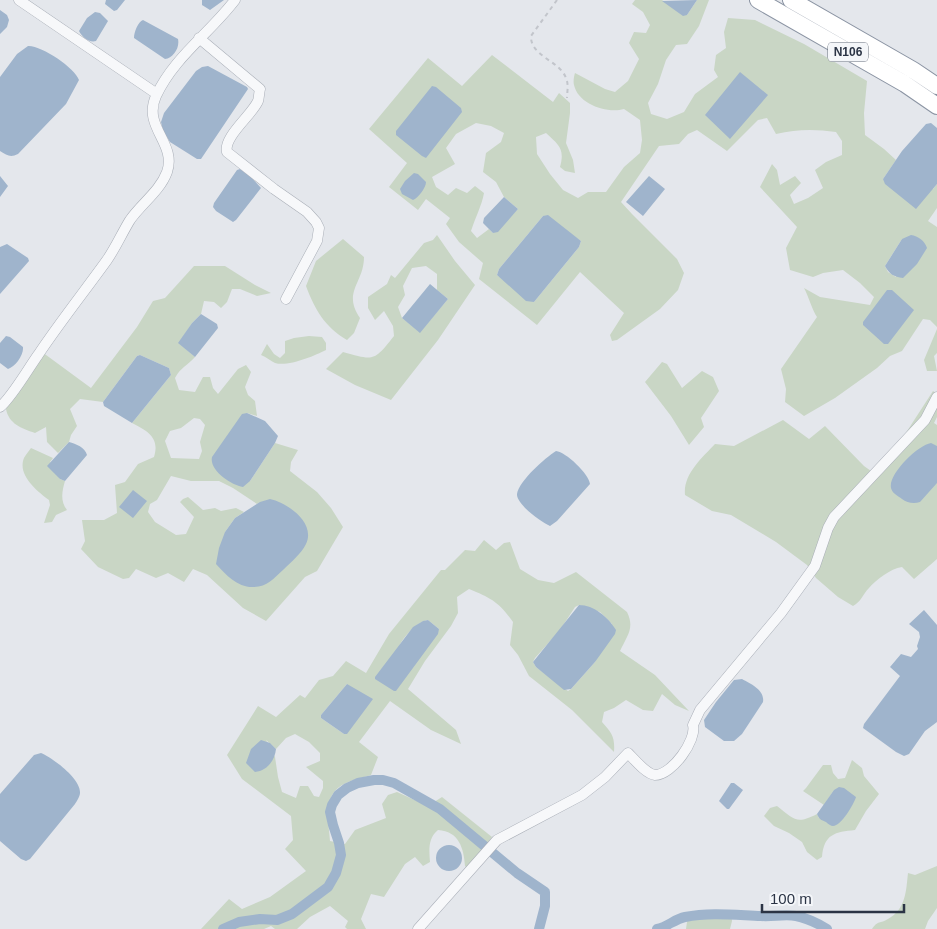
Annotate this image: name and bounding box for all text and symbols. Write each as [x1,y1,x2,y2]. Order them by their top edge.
road number: N106 [828,42,868,62]
scale bar [762,882,904,914]
text: 100 m [770,890,812,907]

